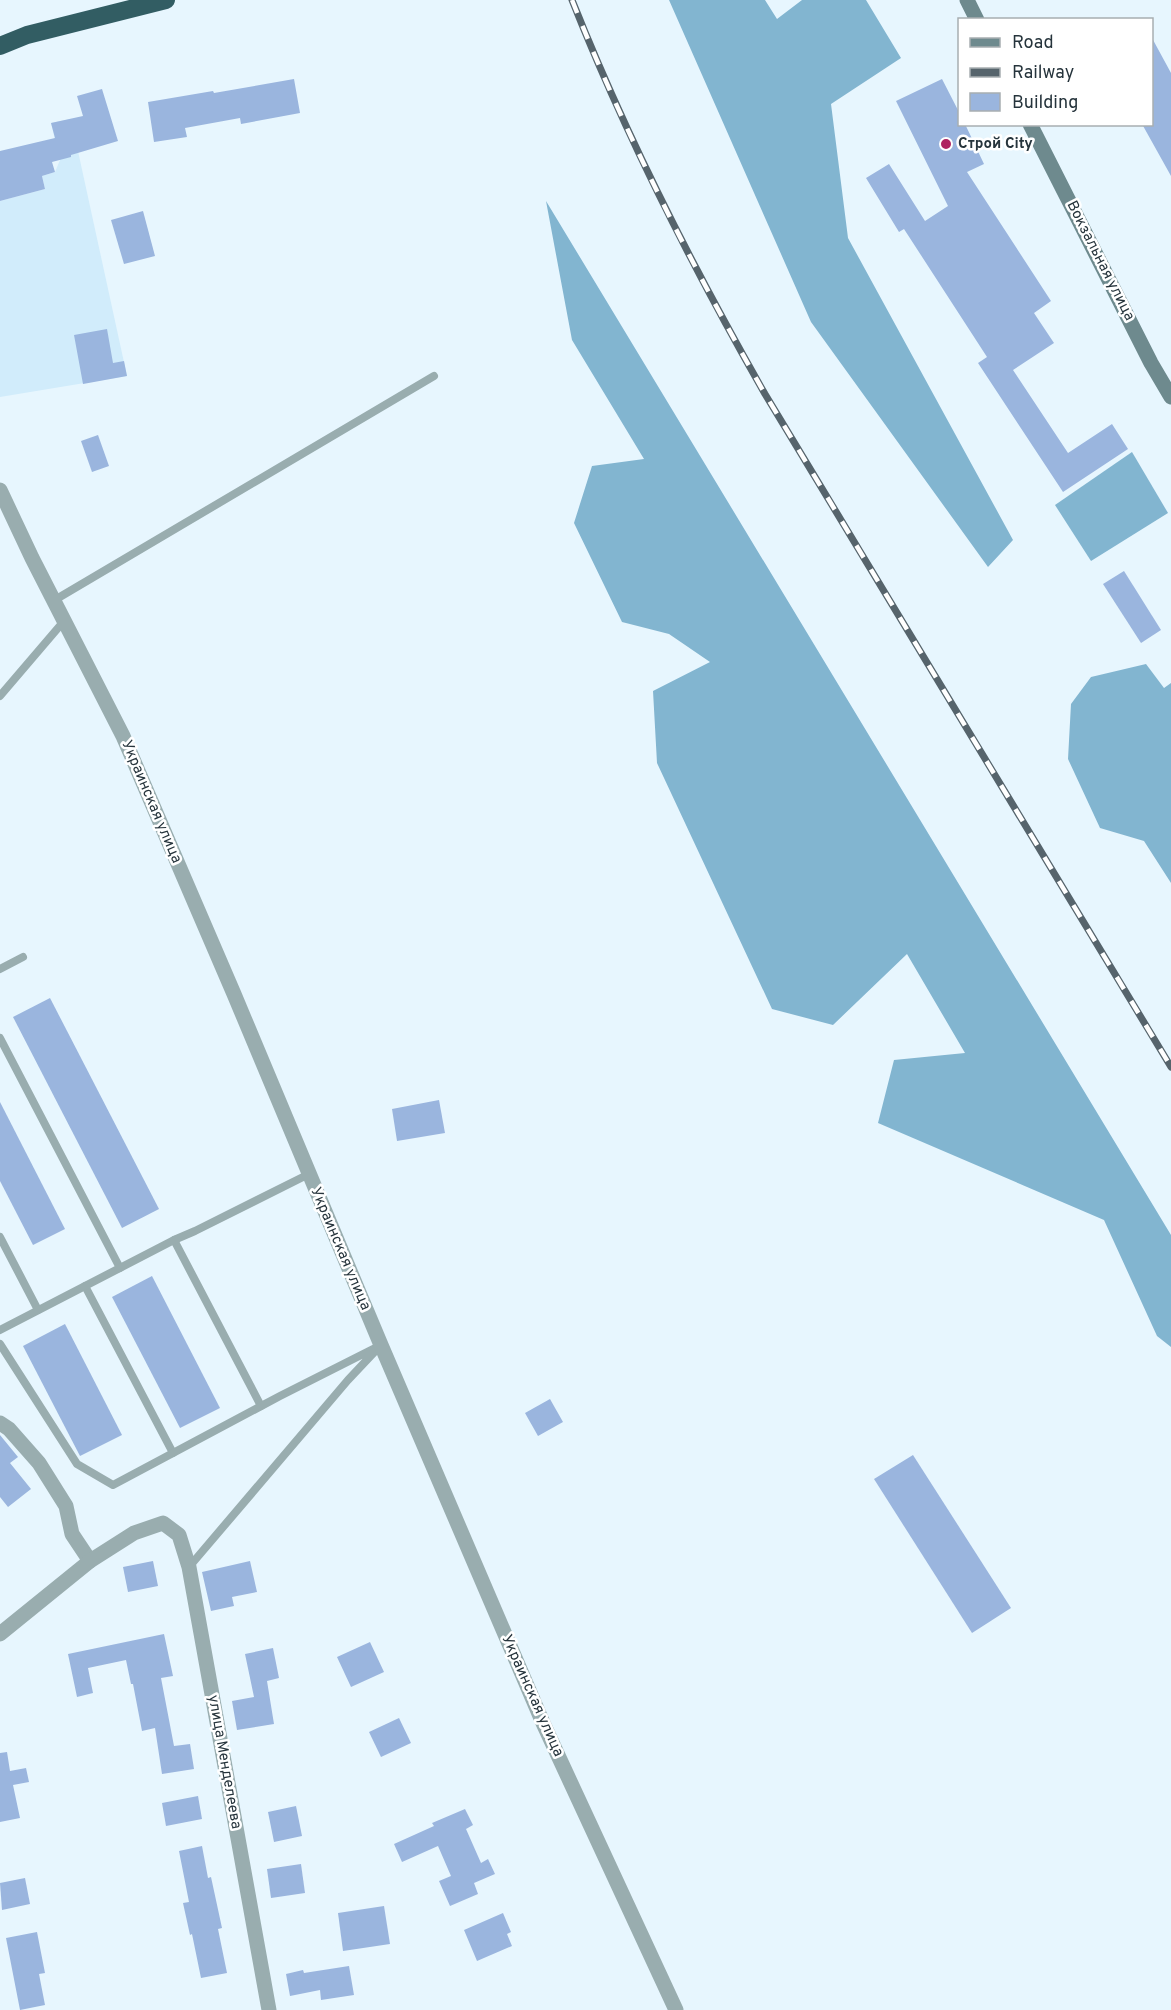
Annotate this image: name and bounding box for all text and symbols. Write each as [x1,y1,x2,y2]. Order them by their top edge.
legend [958,18,1153,126]
text: Road [1012,32,1054,55]
text: Railway [1012,62,1074,85]
text: Building [1012,92,1078,115]
place label: Строй City [958,135,1033,154]
marker: Строй City [939,137,953,151]
street label: Вокзальная улица [1062,198,1138,324]
street label: Украинская улица [117,738,185,866]
street label: Украинская улица [306,1185,374,1313]
street label: Украинская улица [497,1632,567,1760]
street label: улица Менделеева [203,1693,245,1831]

